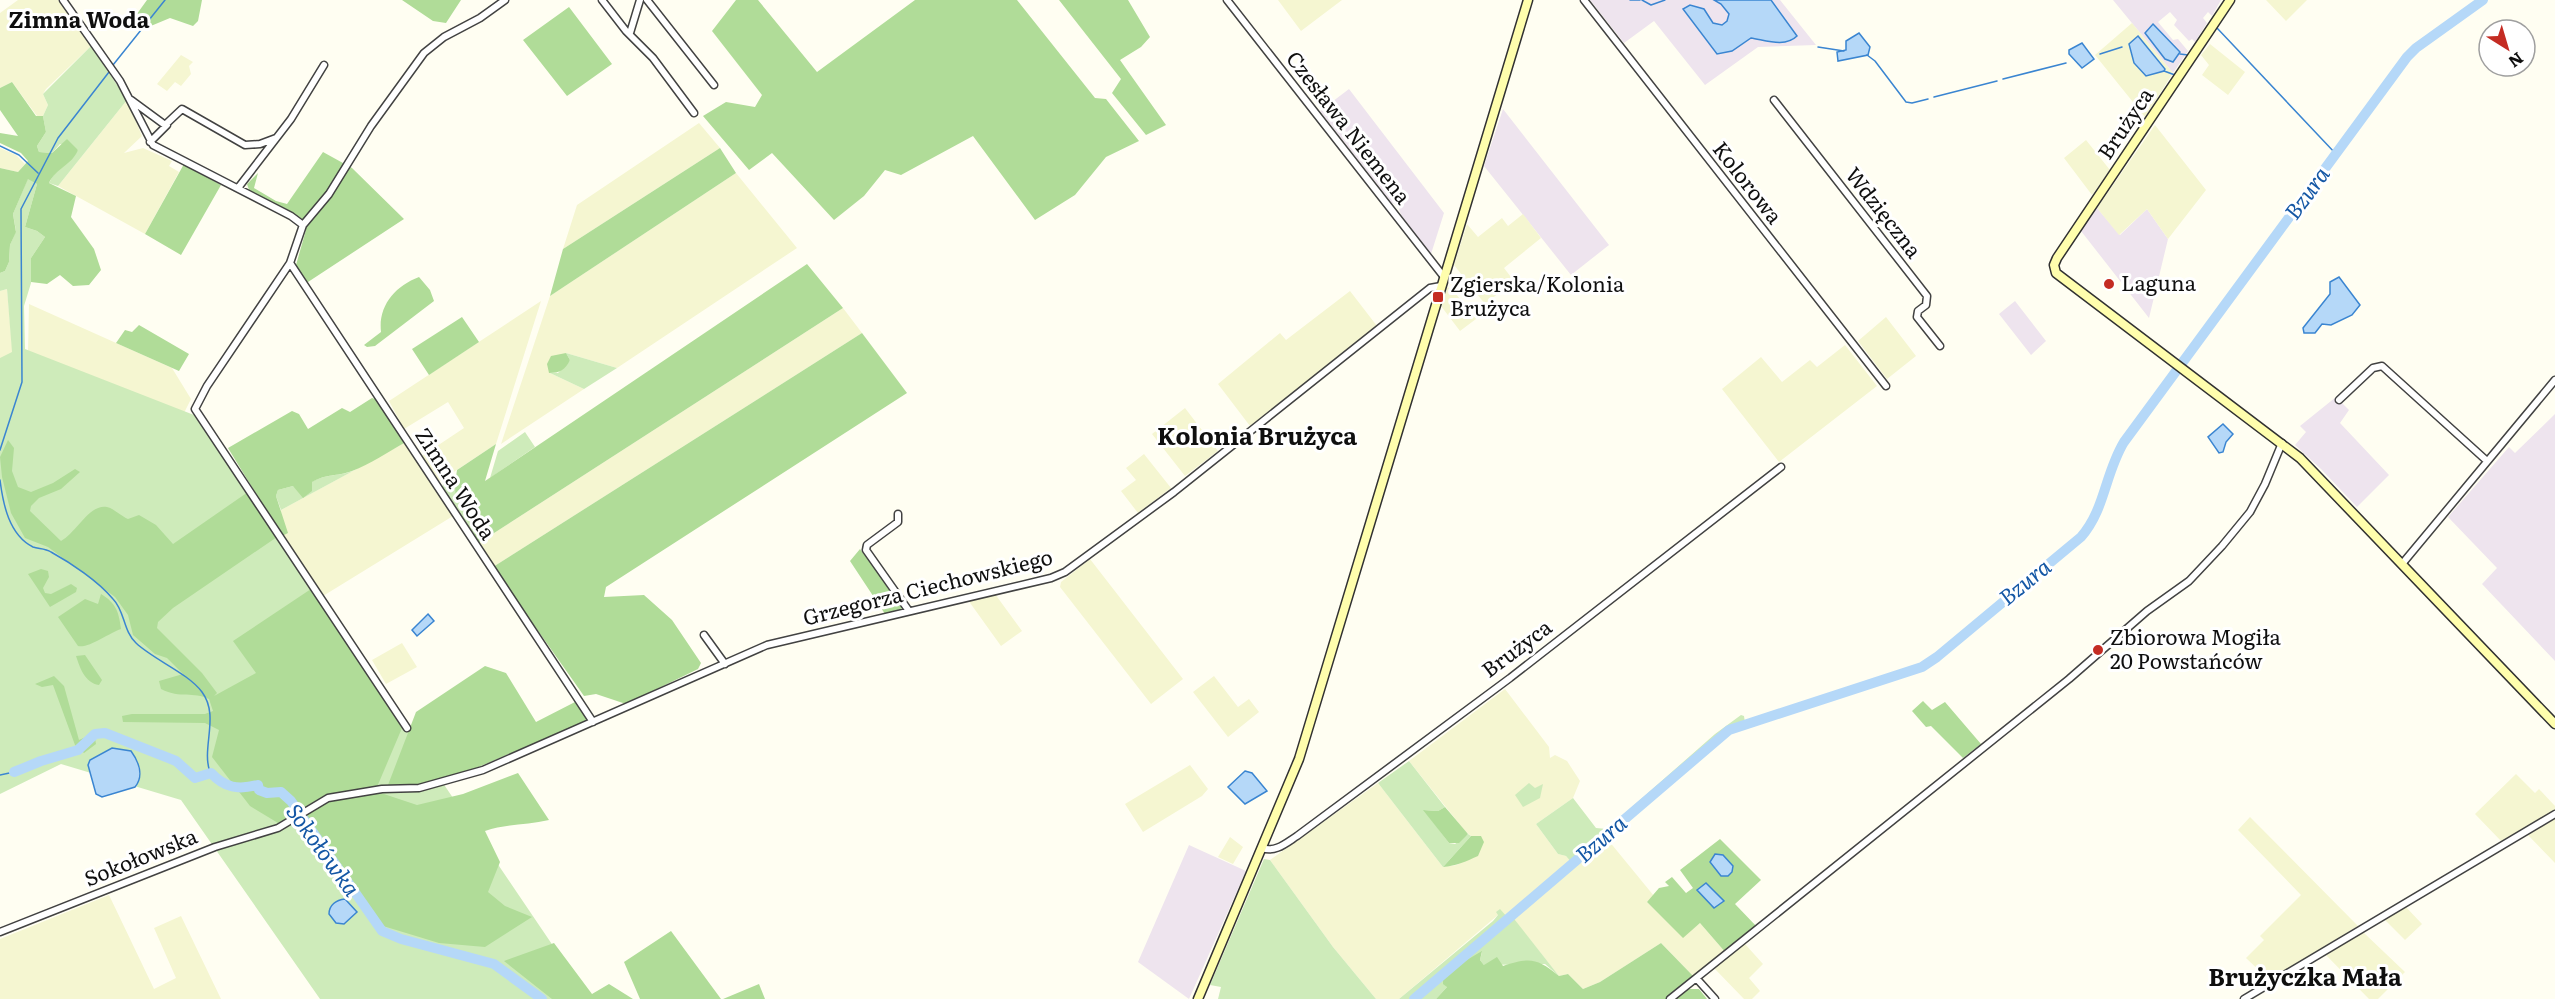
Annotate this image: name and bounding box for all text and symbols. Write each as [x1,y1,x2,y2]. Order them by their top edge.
district label: Zimna Woda [9,2,150,35]
north arrow [2477,18,2537,78]
street label: Czesława Niemena [1280,43,1420,210]
text: N [2504,47,2529,74]
street label: Brużyca [2089,80,2160,165]
street label: Kolorowa [1707,134,1792,230]
water label: Bzura [2275,158,2337,226]
street label: Wdzięczna [1840,159,1931,264]
place label: Laguna [2121,266,2197,297]
place label: Zgierska/Kolonia Brużyca [1450,267,1625,322]
marker: Laguna [2102,277,2116,291]
marker: Zgierska/Kolonia Brużyca [1431,290,1445,304]
district label: Kolonia Brużyca [1157,417,1357,452]
street label: Zimna Woda [409,421,505,545]
street label: Grzegorza Ciechowskiego [799,540,1056,632]
water label: Bzura [1991,549,2058,612]
street label: Brużyca [1474,610,1558,684]
place label: Zbiorowa Mogiła 20 Powstańców [2110,620,2282,675]
marker: Zbiorowa Mogiła 20 Powstańców [2091,643,2105,657]
water label: Sokołówka [279,796,369,903]
water label: Bzura [1567,806,1633,870]
street label: Sokołowska [79,819,202,892]
district label: Brużyczka Mała [2208,958,2402,993]

